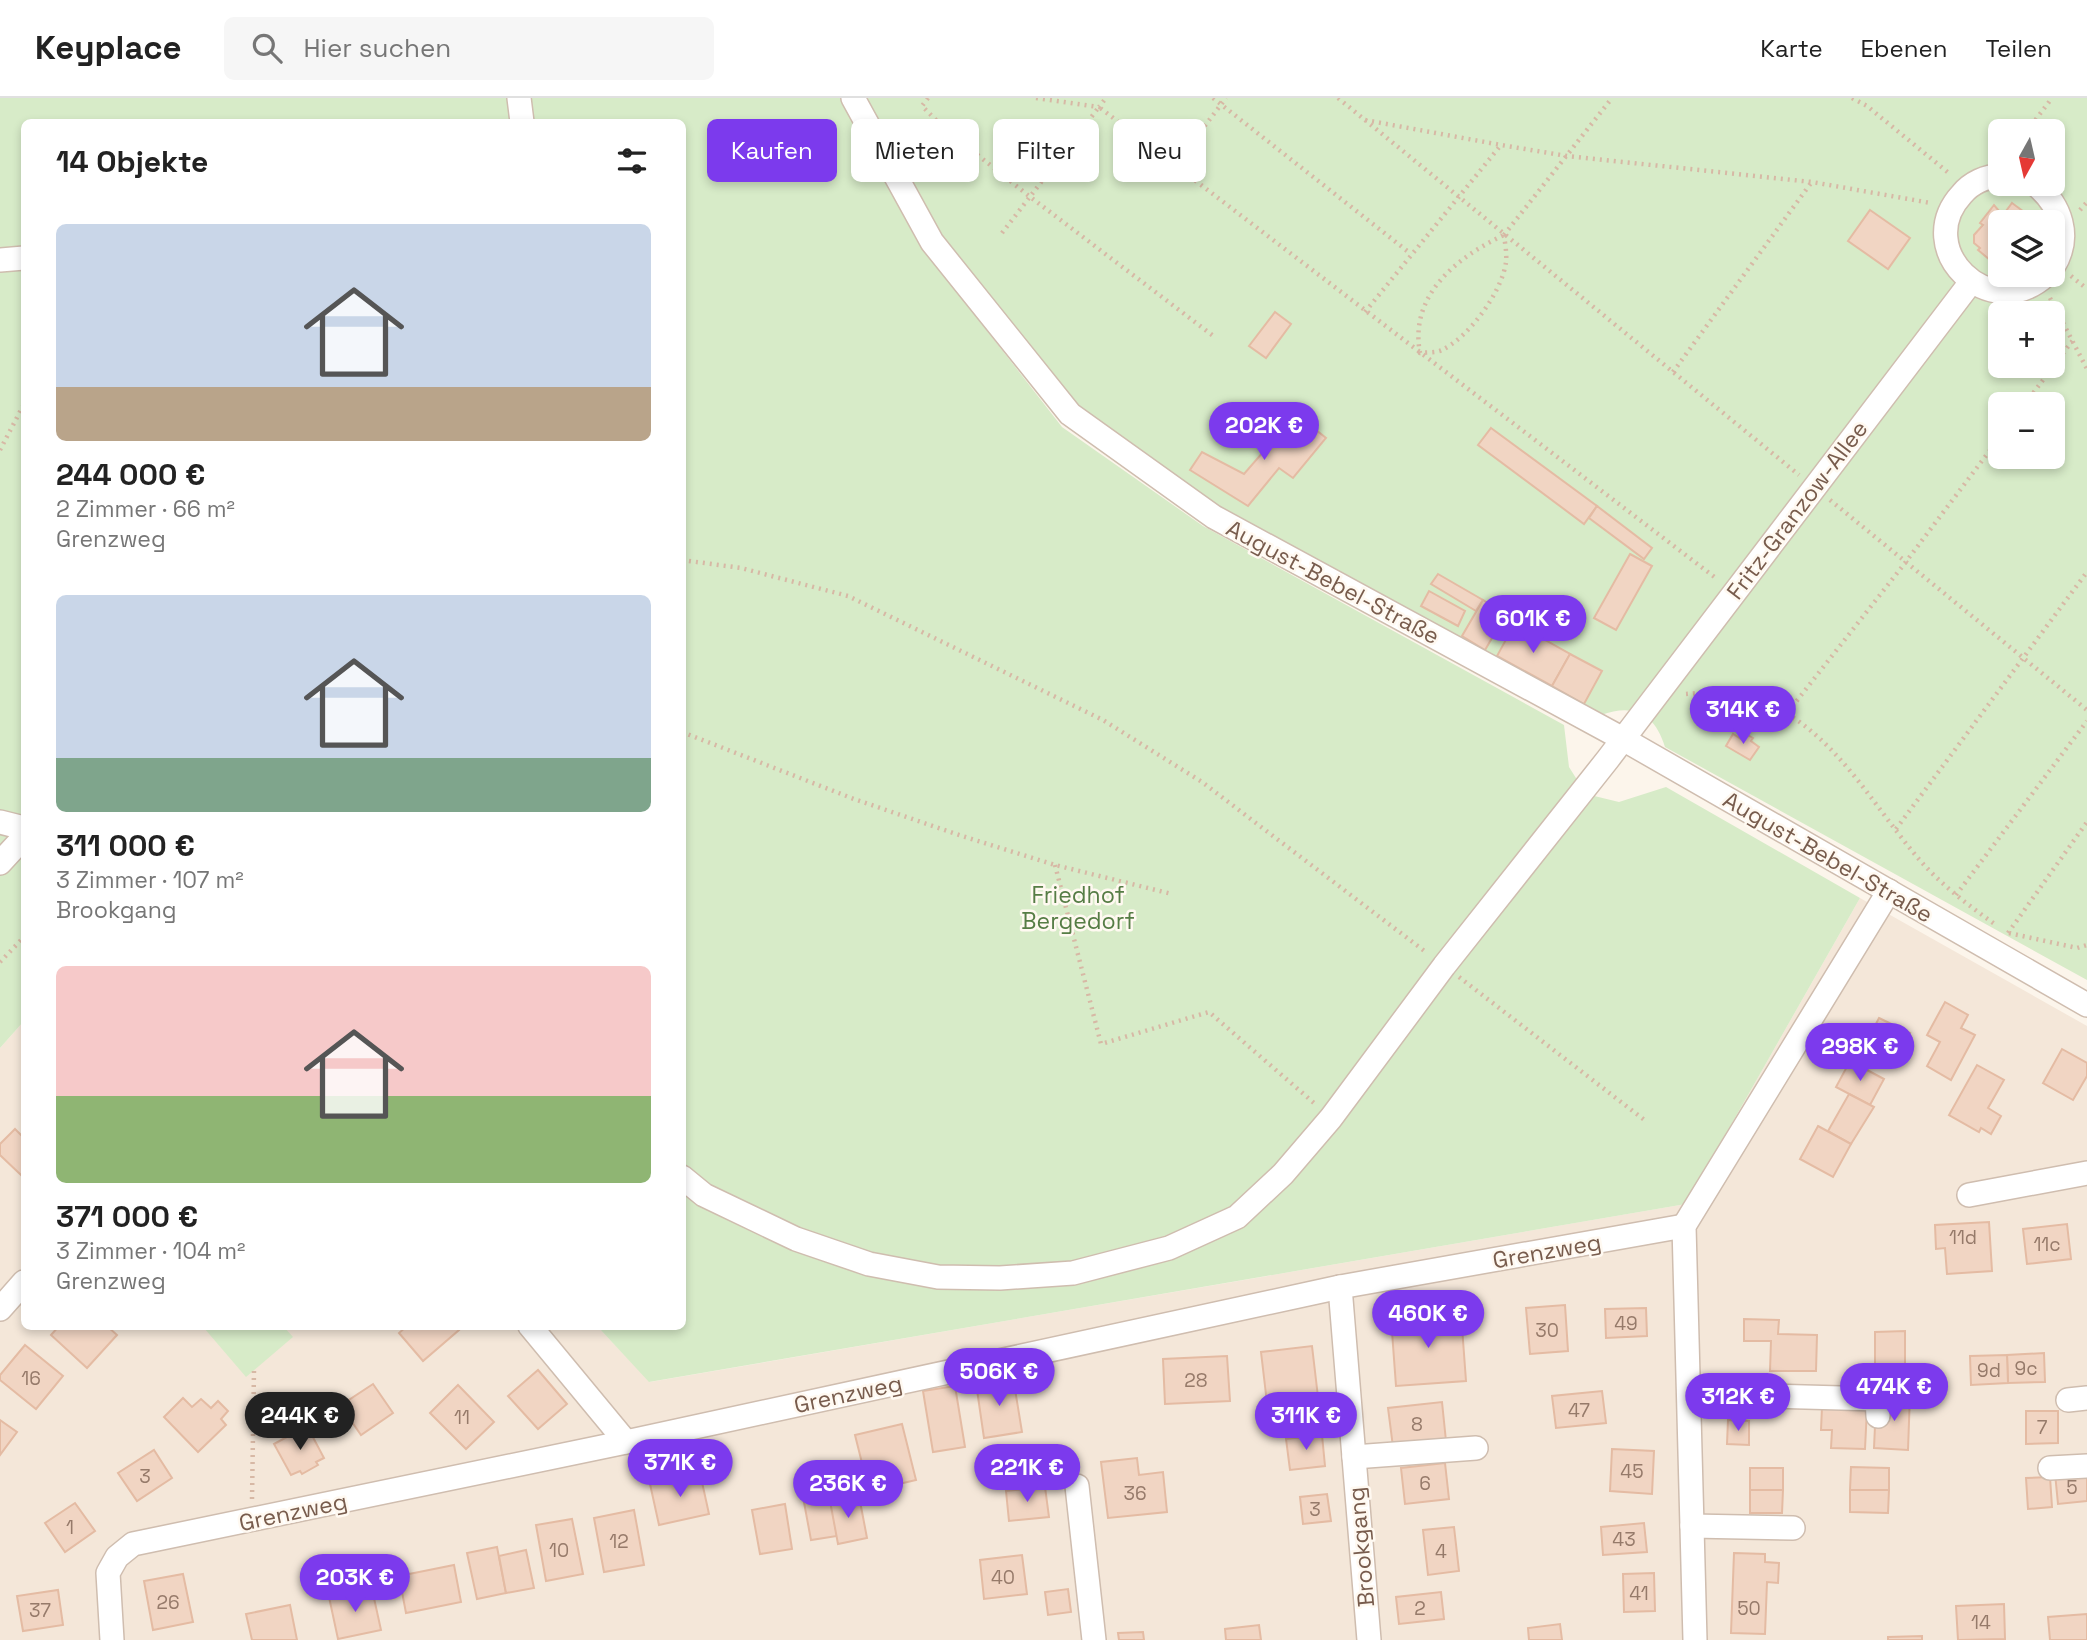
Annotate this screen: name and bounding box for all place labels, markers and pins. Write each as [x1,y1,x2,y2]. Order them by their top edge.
pin: 202K € [1207,402,1321,462]
pin: 601K € [1476,596,1590,655]
pin: 314K € [1686,686,1800,746]
pin: 298K € [1803,1024,1917,1083]
pin: 460K € [1371,1290,1485,1350]
pin: 506K € [942,1348,1056,1408]
pin: 474K € [1837,1364,1951,1423]
pin: 312K € [1681,1374,1795,1433]
pin: 244K € [243,1392,357,1452]
pin: 311K € [1249,1392,1363,1452]
pin: 371K € [623,1440,737,1499]
pin: 221K € [970,1444,1084,1504]
pin: 236K € [791,1460,905,1520]
pin: 203K € [298,1554,412,1614]

